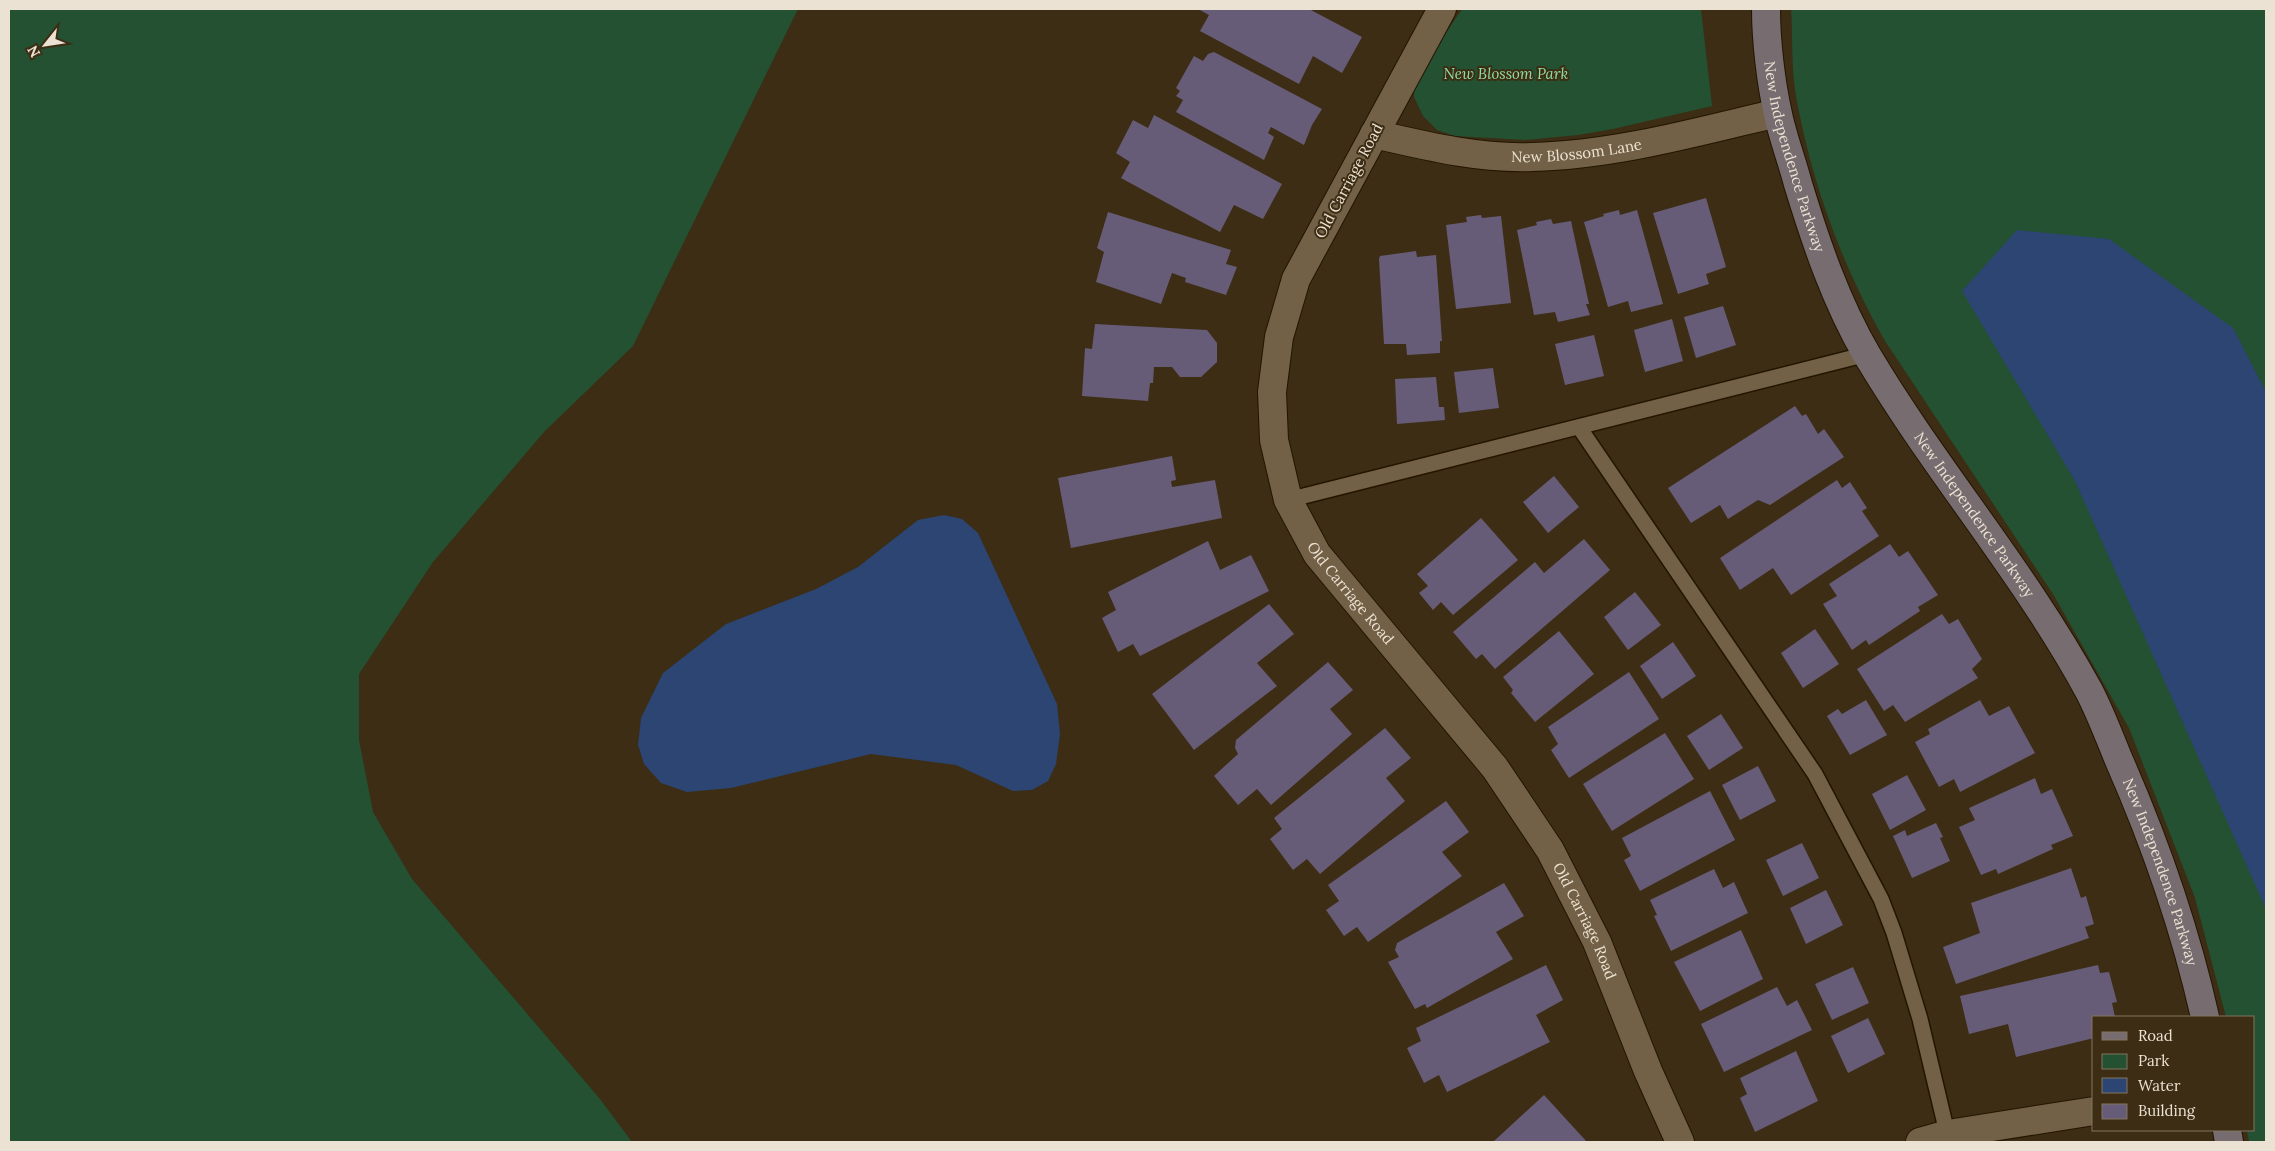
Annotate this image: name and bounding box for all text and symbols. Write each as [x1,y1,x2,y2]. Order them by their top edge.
north arrow [20,20,70,70]
text: N [23,42,44,61]
street label: New Independence Parkway [1760,60,1830,255]
park label: New Blossom Park [1444,64,1569,83]
street label: Old Carriage Road [1310,120,1387,241]
street label: New Blossom Lane [1511,134,1643,166]
street label: New Independence Parkway [1910,428,2039,601]
street label: Old Carriage Road [1303,538,1398,648]
street label: New Independence Parkway [2119,775,2202,968]
street label: Old Carriage Road [1549,859,1621,982]
legend [2092,1016,2255,1131]
text: Road [2138,1026,2173,1045]
text: Park [2138,1051,2169,1070]
text: Water [2138,1076,2181,1095]
text: Building [2138,1101,2196,1120]

